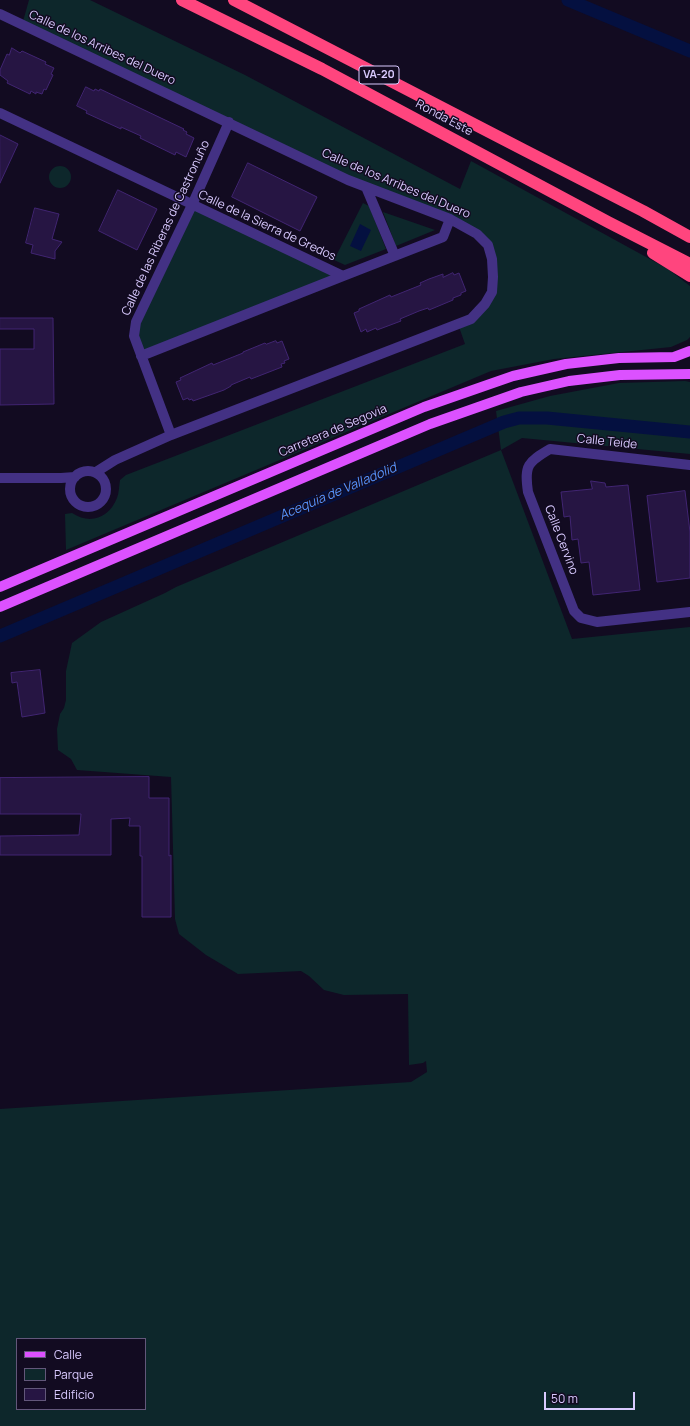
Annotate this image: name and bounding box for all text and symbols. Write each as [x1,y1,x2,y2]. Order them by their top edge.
street label: Calle de los Arribes del Duero [26,8,178,88]
road number: VA-20 [359,66,399,84]
street label: Ronda Este [413,97,475,139]
street label: Calle de las Riberas de Castronuño [119,138,213,318]
street label: Calle de los Arribes del Duero [320,146,472,222]
street label: Calle de la Sierra de Gredos [196,188,338,264]
street label: Carretera de Segovia [277,402,389,460]
street label: Calle Teide [576,432,638,452]
water label: Acequia de Valladolid [277,460,399,524]
street label: Calle Cervino [541,503,581,577]
legend [16,1338,146,1410]
text: Calle [54,1346,82,1363]
text: Parque [54,1366,93,1383]
scale bar [546,1384,637,1410]
text: Edificio [54,1386,94,1403]
text: 50 m [551,1390,578,1407]

